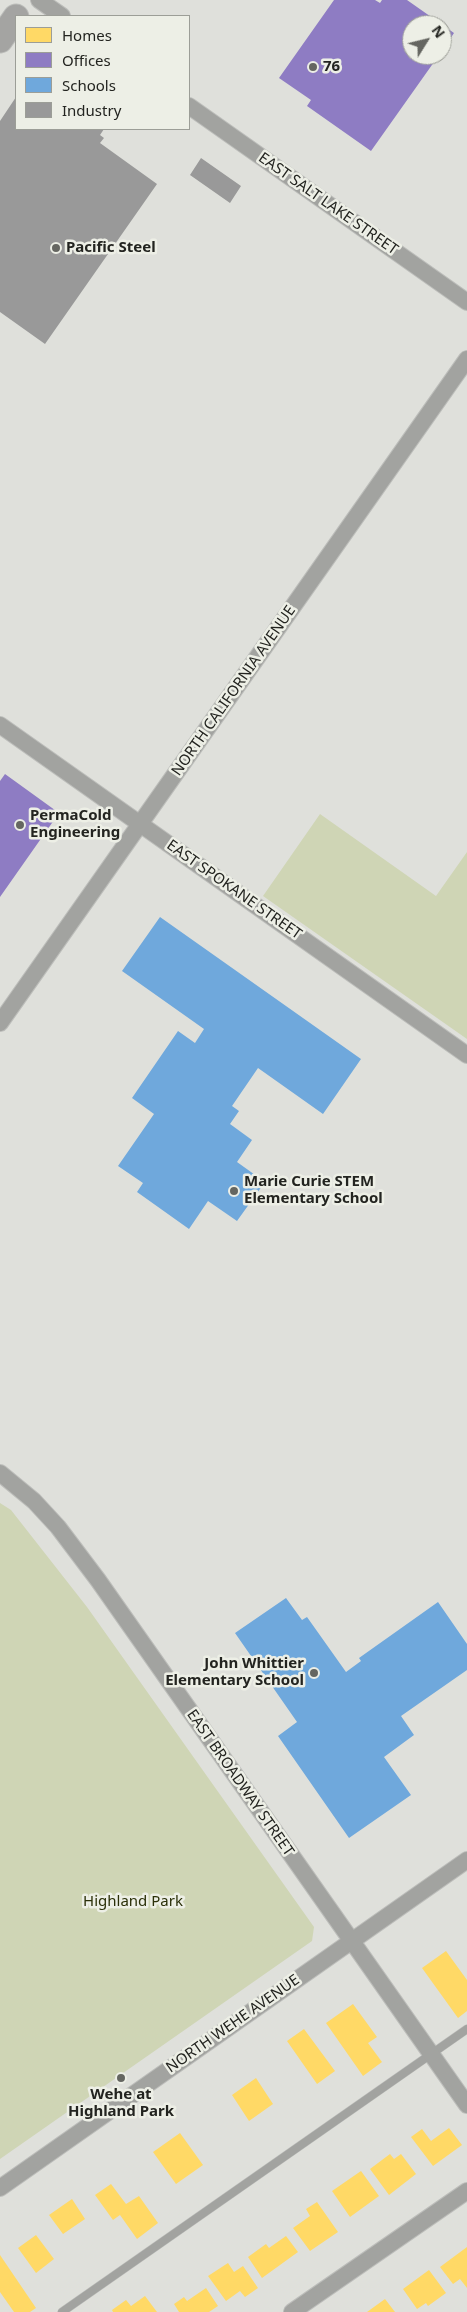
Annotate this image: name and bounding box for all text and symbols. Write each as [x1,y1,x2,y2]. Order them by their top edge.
legend [15,15,190,130]
north arrow [402,15,452,65]
text: N [428,21,450,42]
text: Homes [62,25,112,45]
text: Offices [62,50,111,70]
place label: 76 [323,58,340,76]
marker: 76 [307,61,319,73]
text: Schools [62,75,116,95]
text: Industry [62,100,121,120]
street label: EAST SALT LAKE STREET [255,149,401,259]
place label: Pacific Steel [66,239,156,257]
marker: Pacific Steel [50,242,62,254]
street label: NORTH CALIFORNIA AVENUE [168,602,300,780]
place label: PermaCold Engineering [30,807,120,842]
marker: PermaCold Engineering [14,819,26,831]
street label: EAST SPOKANE STREET [163,836,305,944]
place label: Marie Curie STEM Elementary School [244,1173,383,1208]
marker: Marie Curie STEM Elementary School [228,1185,240,1197]
place label: John Whittier Elementary School [165,1655,304,1690]
marker: John Whittier Elementary School [308,1667,320,1679]
street label: EAST BROADWAY STREET [183,1706,297,1860]
park label: Highland Park [83,1893,183,1911]
street label: NORTH WEHE AVENUE [163,1971,303,2077]
marker: Wehe at Highland Park [115,2072,127,2084]
place label: Wehe at Highland Park [68,2086,174,2121]

